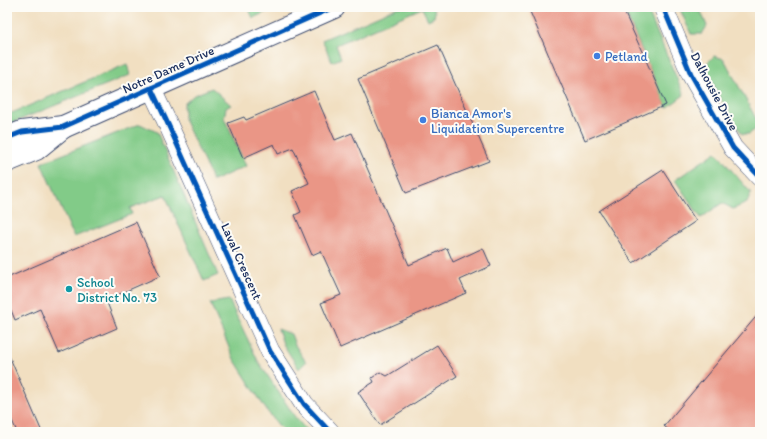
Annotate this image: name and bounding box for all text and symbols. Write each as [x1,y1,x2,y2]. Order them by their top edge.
street label: Notre Dame Drive [120,43,216,96]
place label: Petland [605,49,648,64]
street label: Dalhousie Drive [687,49,742,133]
marker: Petland [592,51,602,61]
place label: Bianca Amor's Liquidation Supercentre [431,106,565,136]
marker: Bianca Amor's Liquidation Supercentre [418,115,428,125]
street label: Laval Crescent [218,221,265,302]
place label: School District No. 73 [77,275,157,305]
marker: School District No. 73 [64,284,74,294]

